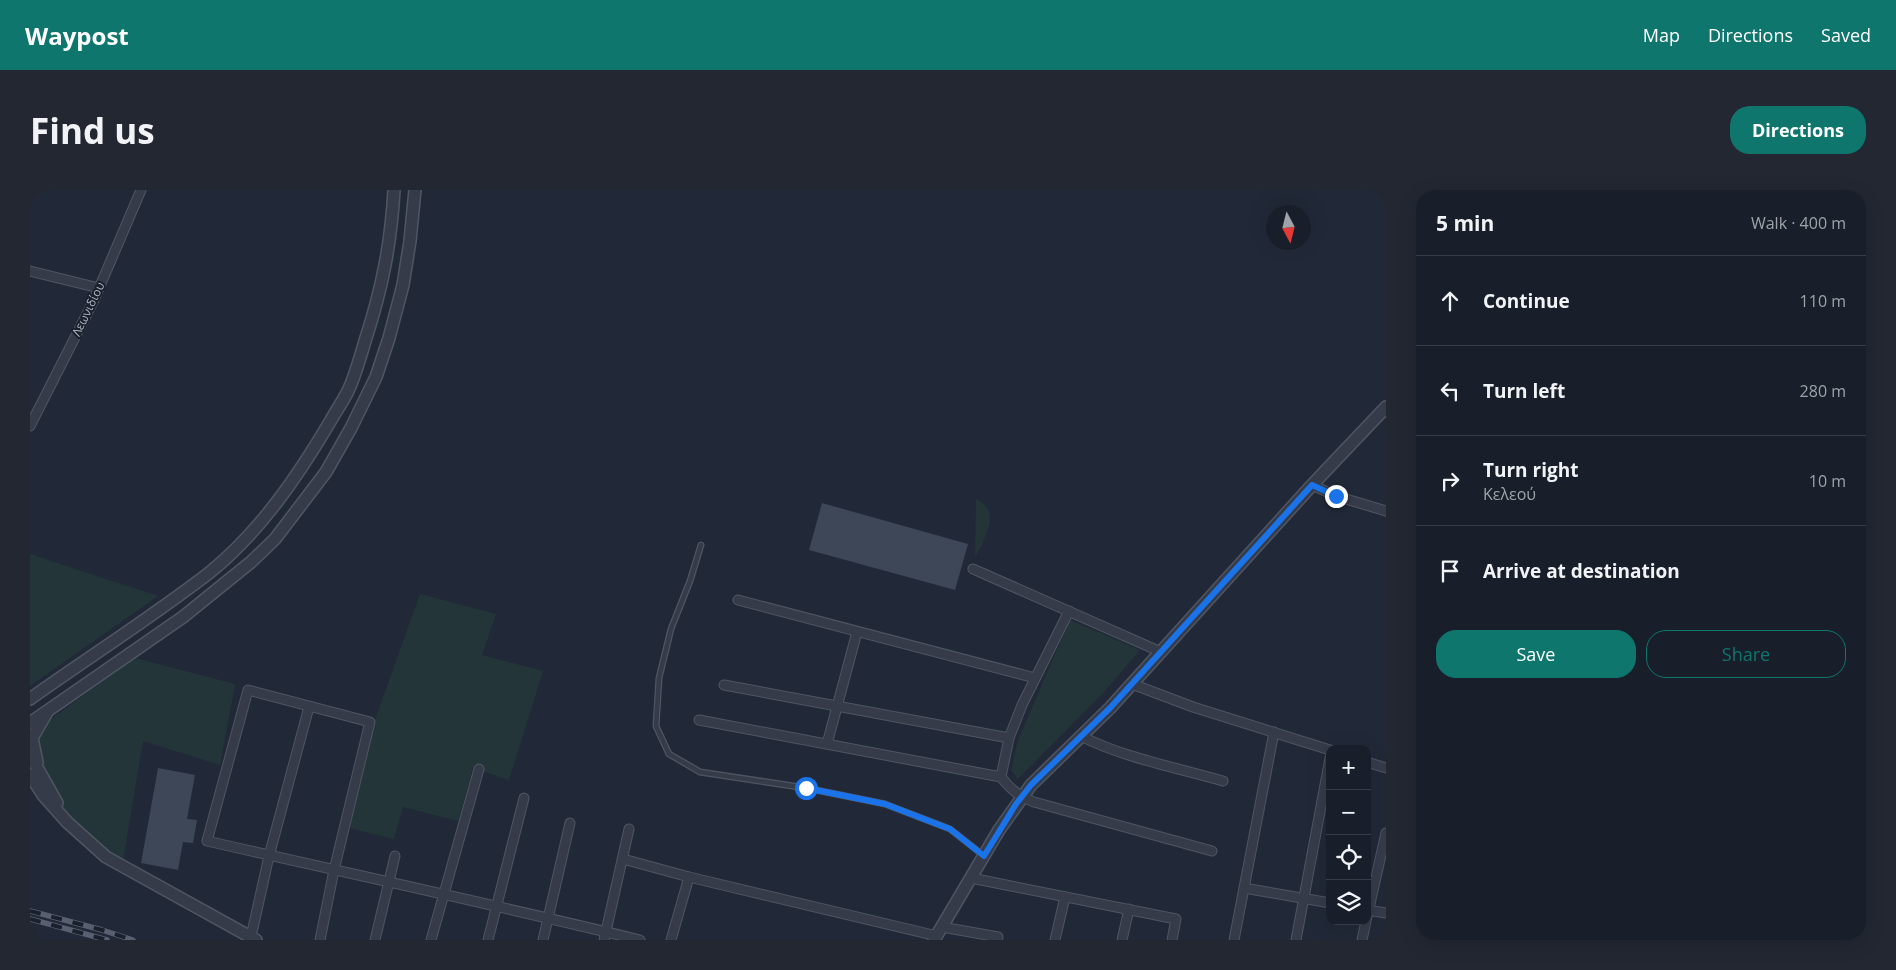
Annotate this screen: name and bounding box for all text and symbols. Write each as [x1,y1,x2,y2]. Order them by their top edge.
text: Waypost [25,19,129,52]
text: Map [1643,23,1680,47]
text: Directions [1708,23,1793,47]
text: Saved [1821,23,1871,47]
button: Directions [1730,106,1866,154]
text: Find us [30,107,155,154]
north arrow [1266,205,1311,250]
text: 5 min [1436,209,1494,237]
text: Walk · 400 m [1751,212,1846,234]
street label: Λεωνιδίου [68,279,108,339]
icon: ahead [1436,287,1464,315]
text: Continue [1483,288,1570,314]
text: 110 m [1800,290,1846,312]
icon: left [1436,377,1464,405]
text: Turn left [1483,378,1565,404]
text: 280 m [1800,380,1846,402]
text: Turn right [1483,457,1578,483]
icon: right [1436,467,1464,495]
text: 10 m [1809,470,1846,492]
text: Κελεού [1483,483,1536,505]
route end [1325,485,1348,508]
icon: arrive [1436,557,1464,585]
text: Arrive at destination [1483,558,1680,584]
button: Save [1436,630,1636,678]
button: Share [1646,630,1846,678]
map controls [1326,745,1371,925]
button: + [1326,745,1371,790]
route start [795,777,818,800]
button: − [1326,790,1371,835]
button: locate [1326,835,1371,880]
button: layers [1326,880,1371,925]

